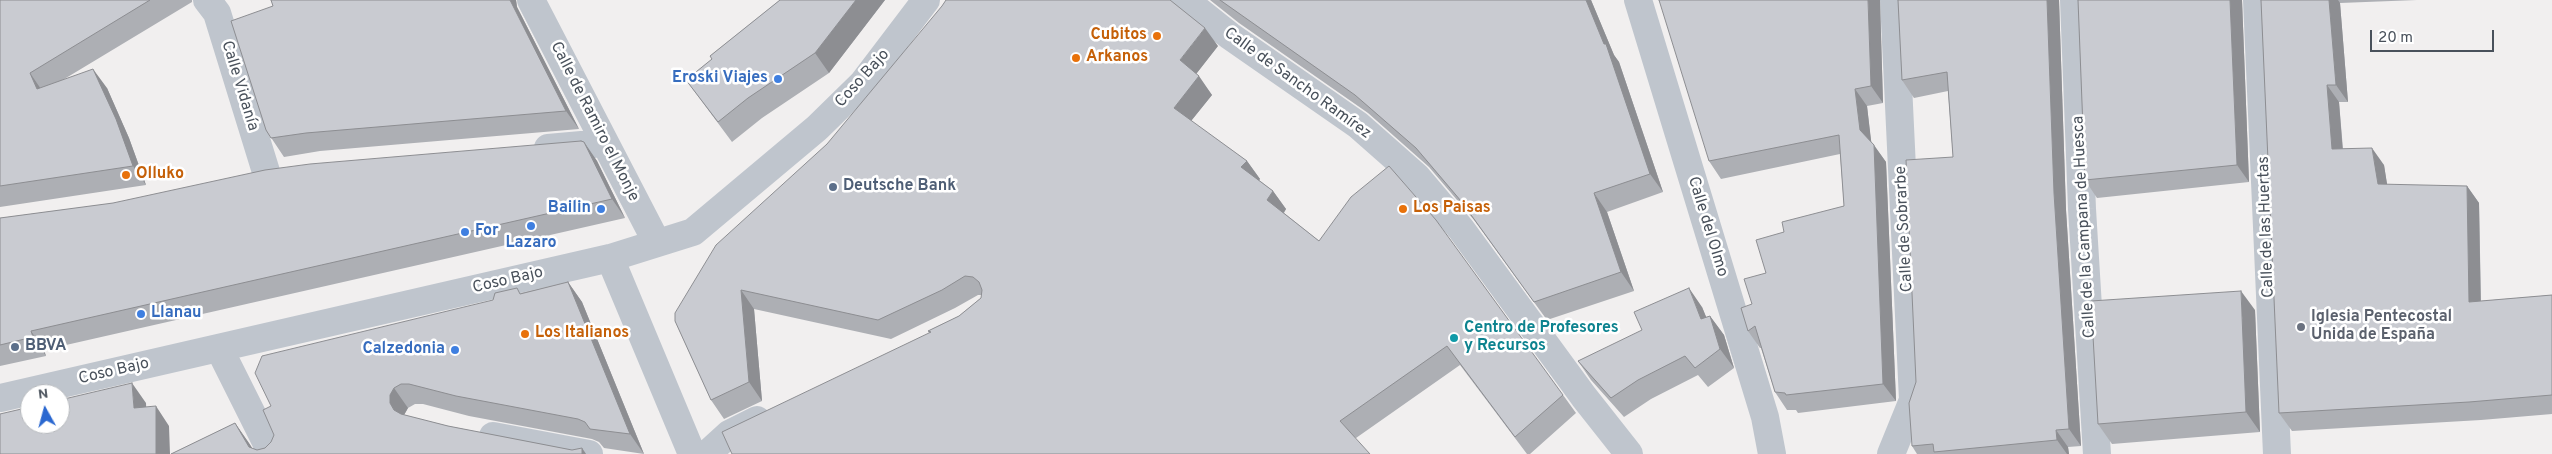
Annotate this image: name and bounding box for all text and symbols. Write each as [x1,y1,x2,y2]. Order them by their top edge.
scale bar [2372,20,2496,52]
street label: Calle de Sancho Ramírez [1220,24,1374,144]
place label: Cubitos [1091,26,1147,46]
text: 20 m [2378,29,2413,48]
marker: Cubitos [1151,30,1163,42]
street label: Calle Vidanía [216,39,262,133]
street label: Calle de Ramiro el Monje [545,39,643,205]
street label: Coso Bajo [832,46,894,112]
place label: Arkanos [1086,48,1148,68]
marker: Arkanos [1070,52,1082,64]
place label: Eroski Viajes [672,69,768,89]
marker: Eroski Viajes [772,73,784,85]
street label: Calle de la Campana de Huesca [2070,115,2100,339]
street label: Calle de las Huertas [2255,156,2279,298]
place label: Olluko [136,165,184,185]
street label: Calle de Sobrarbe [1892,165,1918,293]
marker: Olluko [120,169,132,181]
street label: Calle del Olmo [1683,175,1731,279]
place label: Deutsche Bank [843,177,956,197]
marker: Deutsche Bank [827,181,839,193]
place label: Bailin [548,199,591,219]
place label: Los Paisas [1413,199,1491,219]
marker: Bailin [595,203,607,215]
marker: Los Paisas [1397,203,1409,215]
marker: Lazaro [525,220,537,232]
place label: For [475,222,499,242]
marker: For [459,226,471,238]
place label: Lazaro [506,234,556,254]
street label: Coso Bajo [471,264,545,298]
place label: Llanau [151,304,202,324]
marker: Llanau [135,308,147,320]
place label: Iglesia Pentecostal Unida de España [2311,308,2452,346]
place label: Centro de Profesores y Recursos [1464,319,1619,357]
marker: Iglesia Pentecostal Unida de España [2295,321,2307,333]
place label: Los Italianos [535,324,629,344]
marker: Los Italianos [519,328,531,340]
marker: Centro de Profesores y Recursos [1448,332,1460,344]
place label: BBVA [25,337,67,357]
place label: Calzedonia [362,340,445,360]
marker: BBVA [9,341,21,353]
marker: Calzedonia [449,344,461,356]
street label: Coso Bajo [77,355,151,389]
north arrow [20,384,70,434]
text: N [37,386,49,404]

